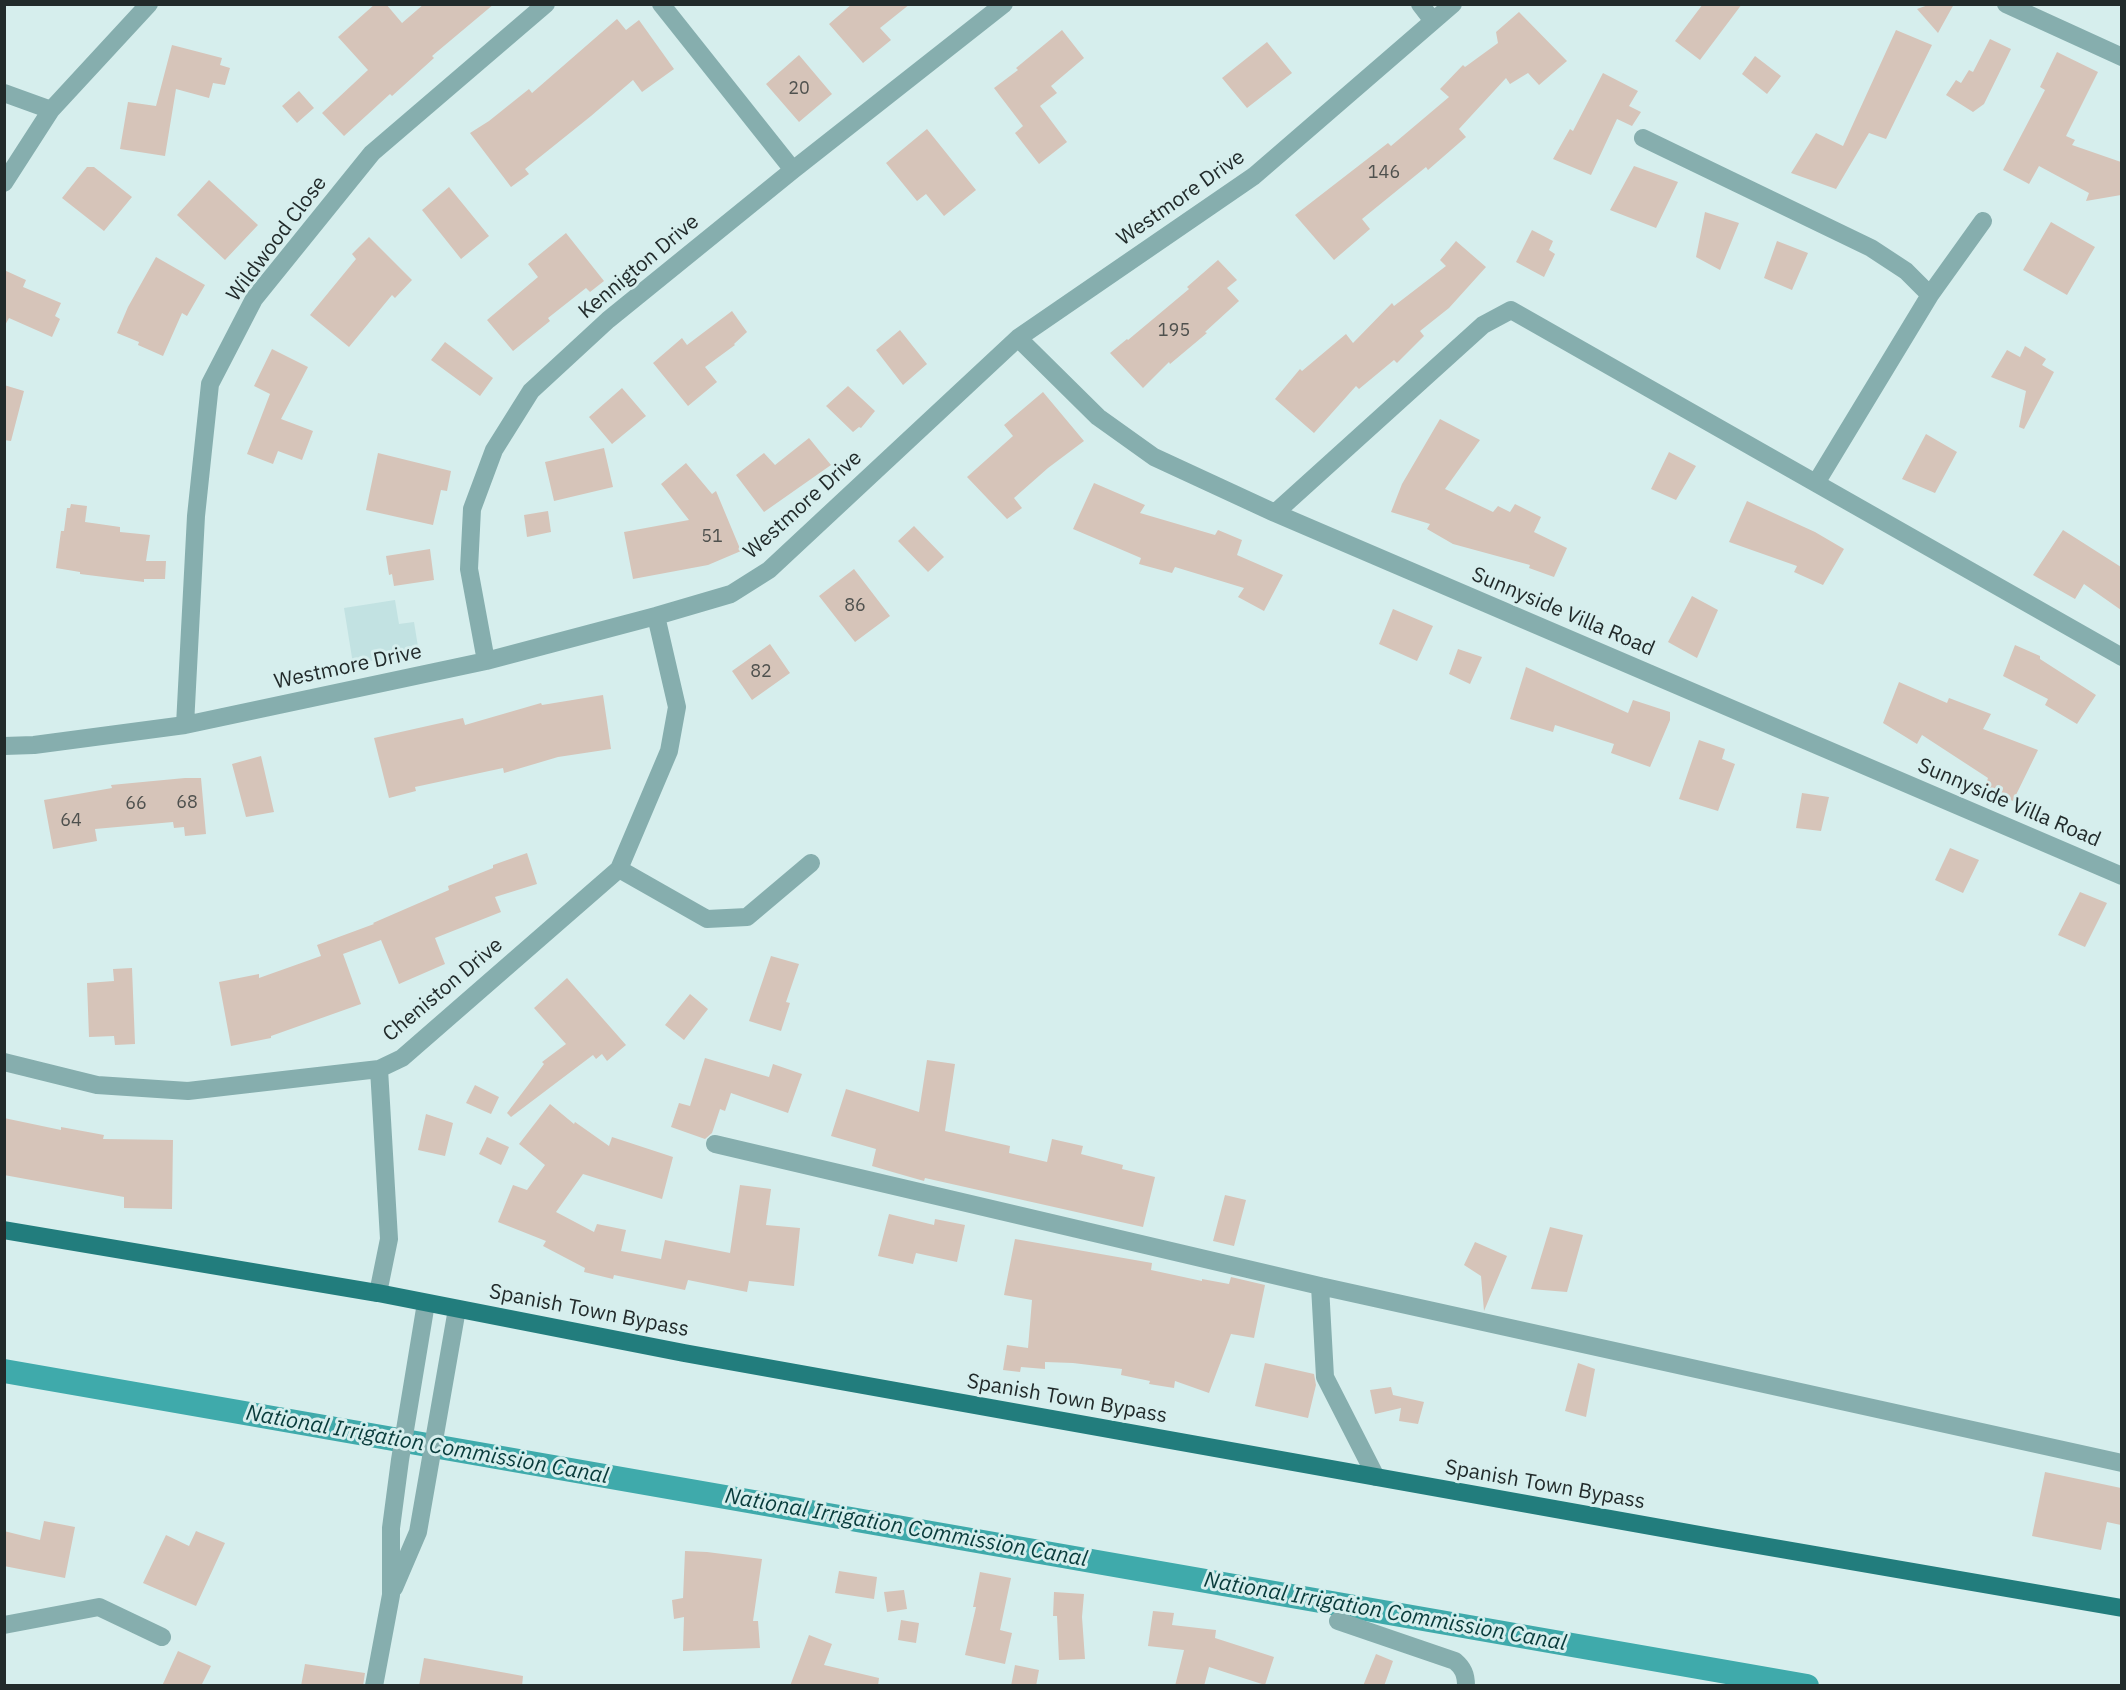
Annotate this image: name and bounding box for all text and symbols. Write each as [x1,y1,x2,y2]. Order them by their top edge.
house number: 20 [788,78,810,100]
street label: Westmore Drive [1112,145,1250,251]
house number: 146 [1368,162,1400,184]
street label: Wildwood Close [222,171,332,307]
street label: Kennigton Drive [574,209,704,325]
house number: 195 [1158,320,1190,342]
street label: Westmore Drive [739,445,867,565]
house number: 51 [701,526,723,548]
street label: Sunnyside Villa Road [1468,562,1658,662]
house number: 86 [844,595,866,617]
street label: Westmore Drive [272,639,424,695]
house number: 82 [750,661,772,683]
street label: Sunnyside Villa Road [1914,753,2104,853]
house number: 68 [176,792,198,814]
house number: 66 [125,793,147,815]
house number: 64 [60,810,82,832]
street label: Cheniston Drive [378,933,508,1047]
street label: Spanish Town Bypass [487,1279,691,1343]
street label: Spanish Town Bypass [965,1369,1169,1429]
water label: National Irrigation Commission Canal [244,1400,610,1490]
street label: Spanish Town Bypass [1443,1455,1647,1515]
water label: National Irrigation Commission Canal [723,1483,1089,1573]
water label: National Irrigation Commission Canal [1202,1567,1568,1657]

